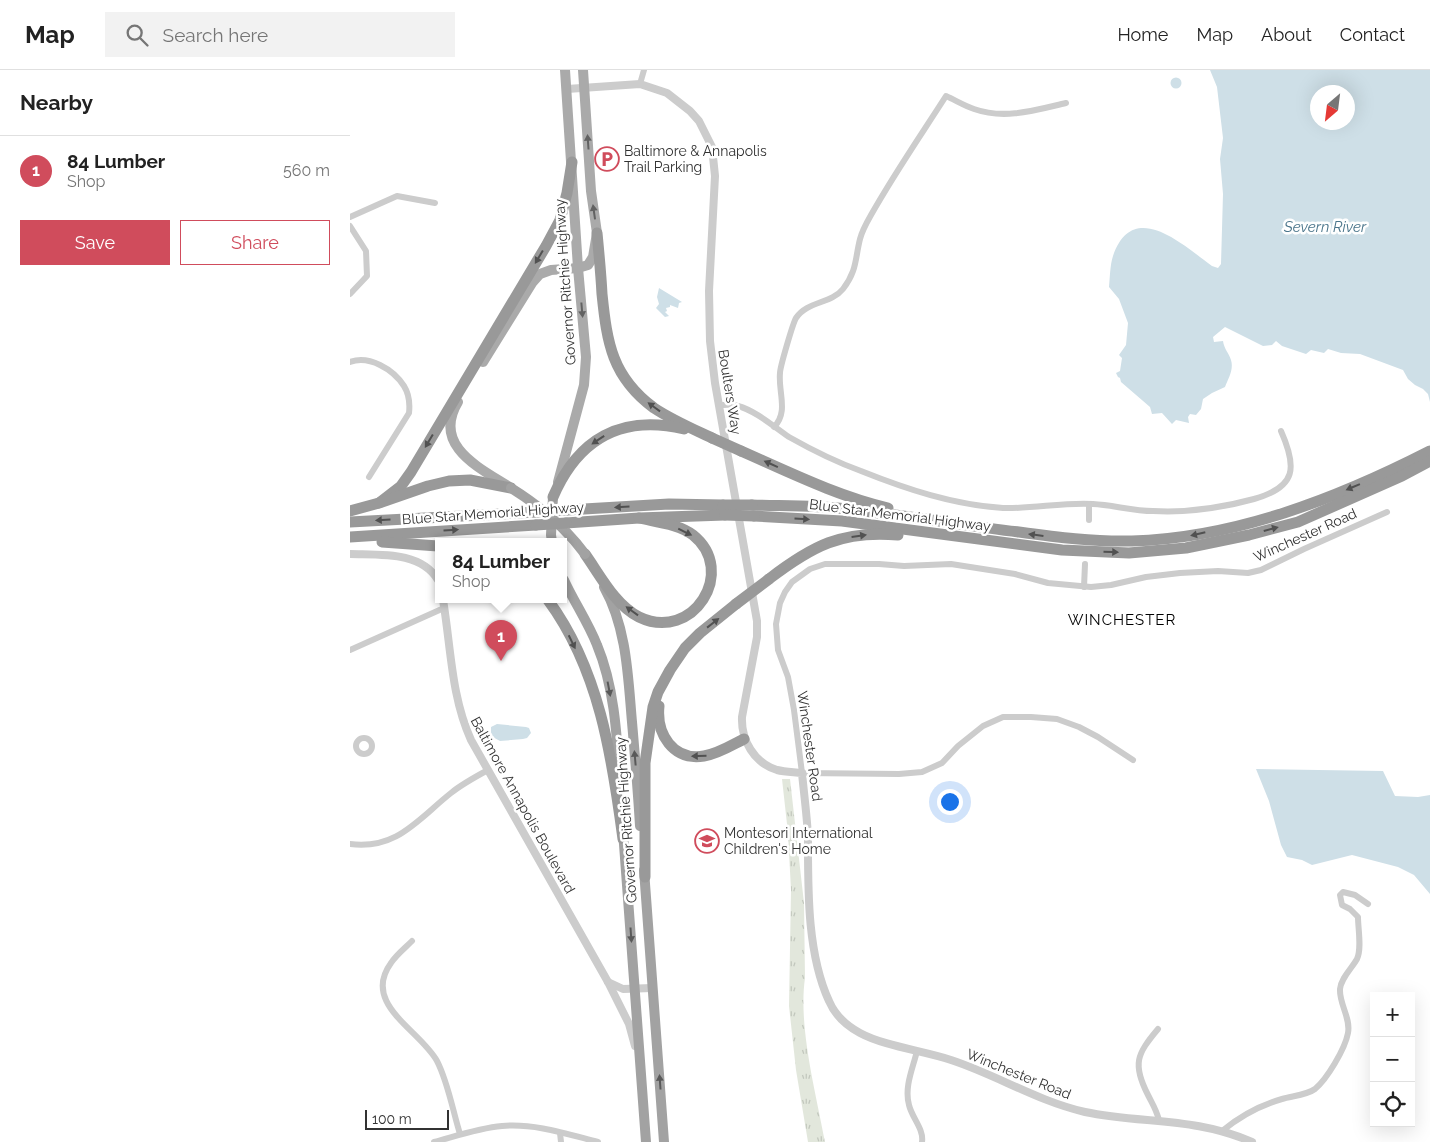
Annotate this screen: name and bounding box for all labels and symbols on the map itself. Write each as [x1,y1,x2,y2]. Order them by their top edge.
north arrow [1310,85,1355,130]
one-way arrow [583,134,591,150]
place label: Baltimore & Annapolis Trail Parking [624,143,767,175]
parking icon: Baltimore & Annapolis Trail Parking [594,146,620,172]
street label: Governor Ritchie Highway [551,198,579,366]
one-way arrow [590,204,598,220]
water label: Severn River [1283,218,1367,236]
one-way arrow [535,250,544,263]
one-way arrow [578,303,586,319]
street label: Boulters Way [715,348,745,436]
one-way arrow [647,402,661,412]
one-way arrow [425,435,434,448]
one-way arrow [591,435,605,445]
one-way arrow [764,460,778,468]
one-way arrow [1346,483,1360,491]
street label: Blue Star Memorial Highway [808,496,992,534]
street label: Blue Star Memorial Highway [401,499,585,527]
one-way arrow [614,503,630,511]
street label: Winchester Road [1251,505,1359,565]
one-way arrow [794,515,810,523]
one-way arrow [375,516,391,524]
one-way arrow [1264,525,1279,533]
one-way arrow [443,526,459,534]
one-way arrow [678,528,692,536]
one-way arrow [1028,530,1044,538]
one-way arrow [1191,530,1206,538]
one-way arrow [851,532,867,540]
one-way arrow [1103,548,1119,556]
one-way arrow [626,606,639,617]
district label: WINCHESTER [1068,611,1176,629]
one-way arrow [706,617,719,628]
pin: 1 [485,620,517,661]
one-way arrow [569,635,577,649]
one-way arrow [605,681,613,696]
street label: Winchester Road [794,690,826,802]
street label: Baltimore Annapolis Boulevard [468,714,578,896]
street label: Governor Ritchie Highway [612,736,640,904]
one-way arrow [631,750,639,766]
one-way arrow [691,752,707,760]
your location [937,789,963,815]
place label: Montesori International Children's Home [724,825,873,857]
school or university icon: Montesori International Children's Home [694,828,720,854]
one-way arrow [627,928,635,944]
street label: Winchester Road [964,1046,1074,1102]
one-way arrow [655,1074,663,1090]
scale bar [365,1107,449,1130]

